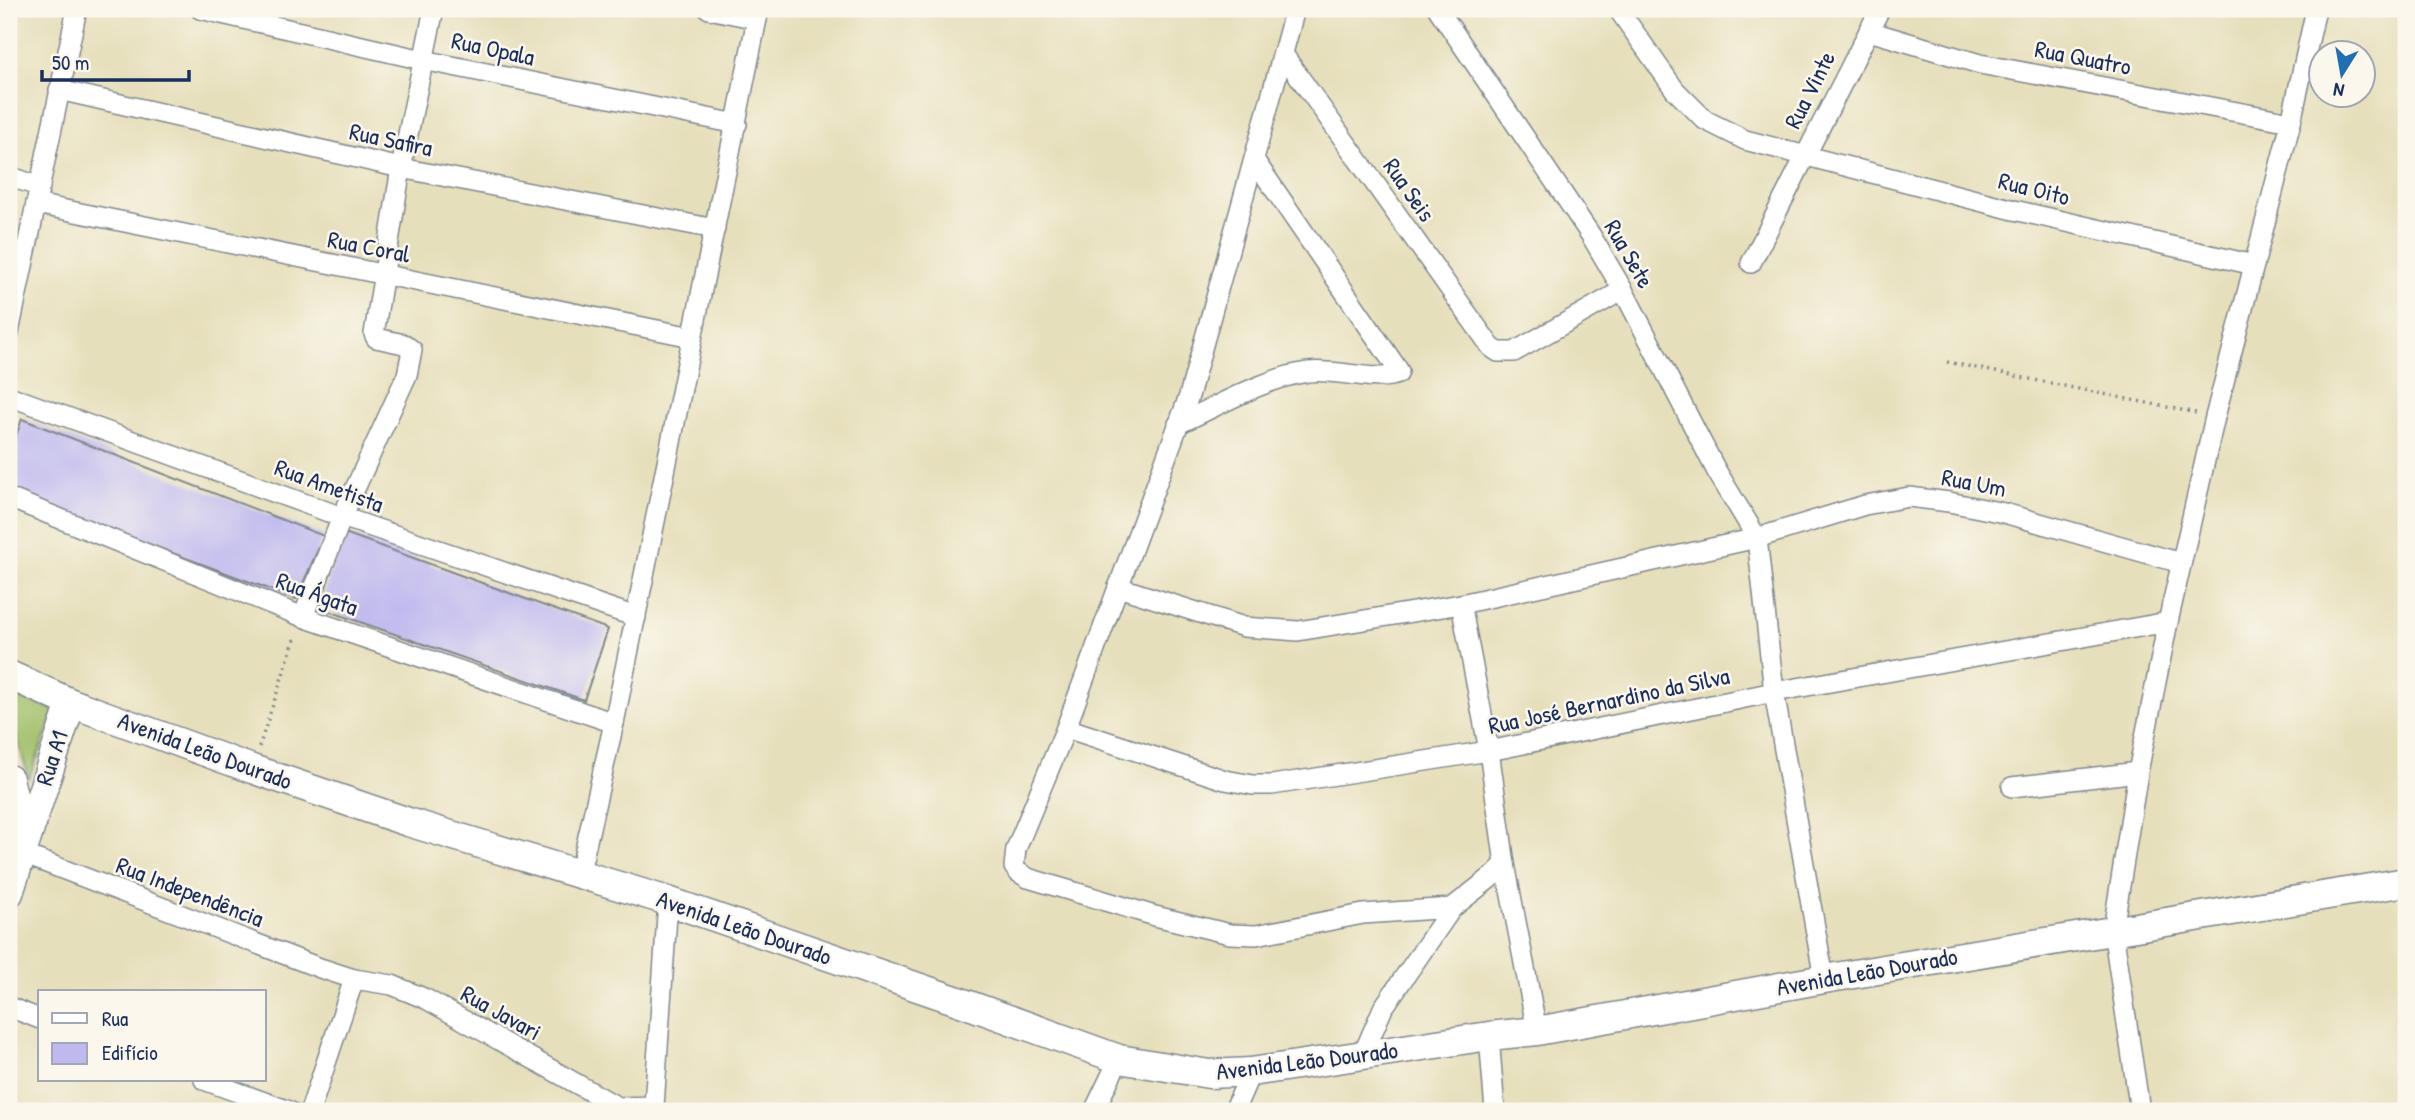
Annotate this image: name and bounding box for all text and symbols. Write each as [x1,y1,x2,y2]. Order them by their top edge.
street label: Rua Opala [449,24,538,72]
street label: Rua Quatro [2032,32,2134,82]
scale bar [42,38,189,82]
north arrow [2306,38,2376,108]
street label: Rua Vinte [1776,45,1842,134]
text: 50 m [52,48,89,77]
text: N [2331,77,2346,104]
street label: Rua Safira [347,115,436,163]
street label: Rua Seis [1376,151,1443,228]
street label: Rua Oito [1995,164,2073,212]
street label: Rua Sete [1598,214,1662,294]
street label: Rua Coral [325,222,414,270]
street label: Rua Ametista [271,451,388,520]
street label: Rua Um [1939,460,2009,504]
street label: Rua Ágata [272,564,363,623]
street label: Rua José Bernardino da Silva [1485,659,1732,741]
street label: Avenida Leão Dourado [114,704,297,796]
street label: Rua A1 [27,726,75,789]
street label: Rua Independência [112,848,269,934]
street label: Avenida Leão Dourado [653,882,836,972]
street label: Avenida Leão Dourado [1774,939,1960,1003]
street label: Rua Javari [456,977,547,1047]
legend [38,990,266,1082]
text: Rua [102,1004,128,1033]
street label: Avenida Leão Dourado [1214,1033,1400,1087]
text: Edifício [102,1038,158,1067]

